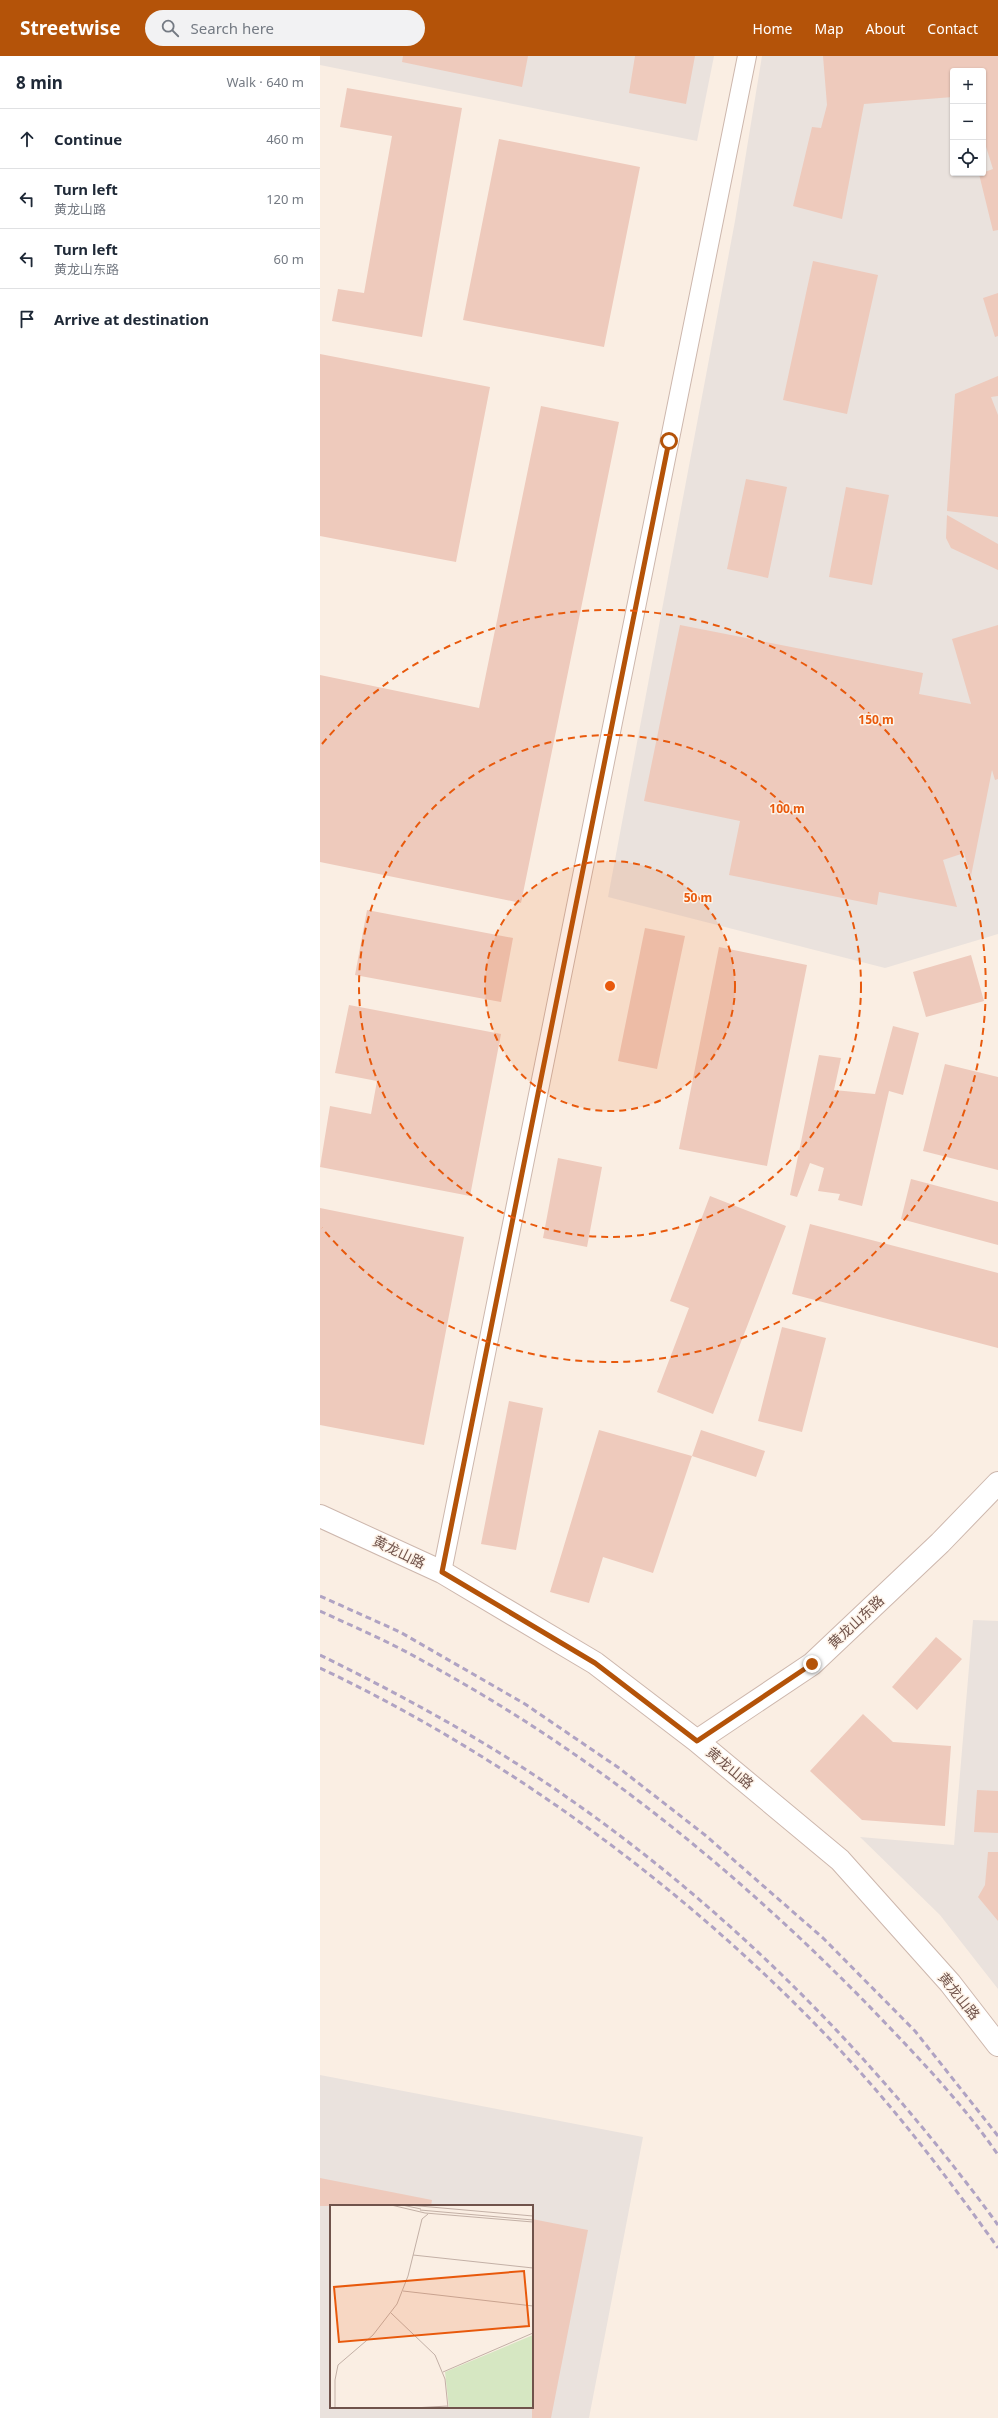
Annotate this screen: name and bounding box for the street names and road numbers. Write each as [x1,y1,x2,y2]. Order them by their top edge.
street label: 黄龙山路 [370,1531,429,1572]
street label: 黄龙山东路 [824,1591,888,1652]
street label: 黄龙山路 [703,1742,758,1793]
street label: 黄龙山路 [934,1968,984,2023]

